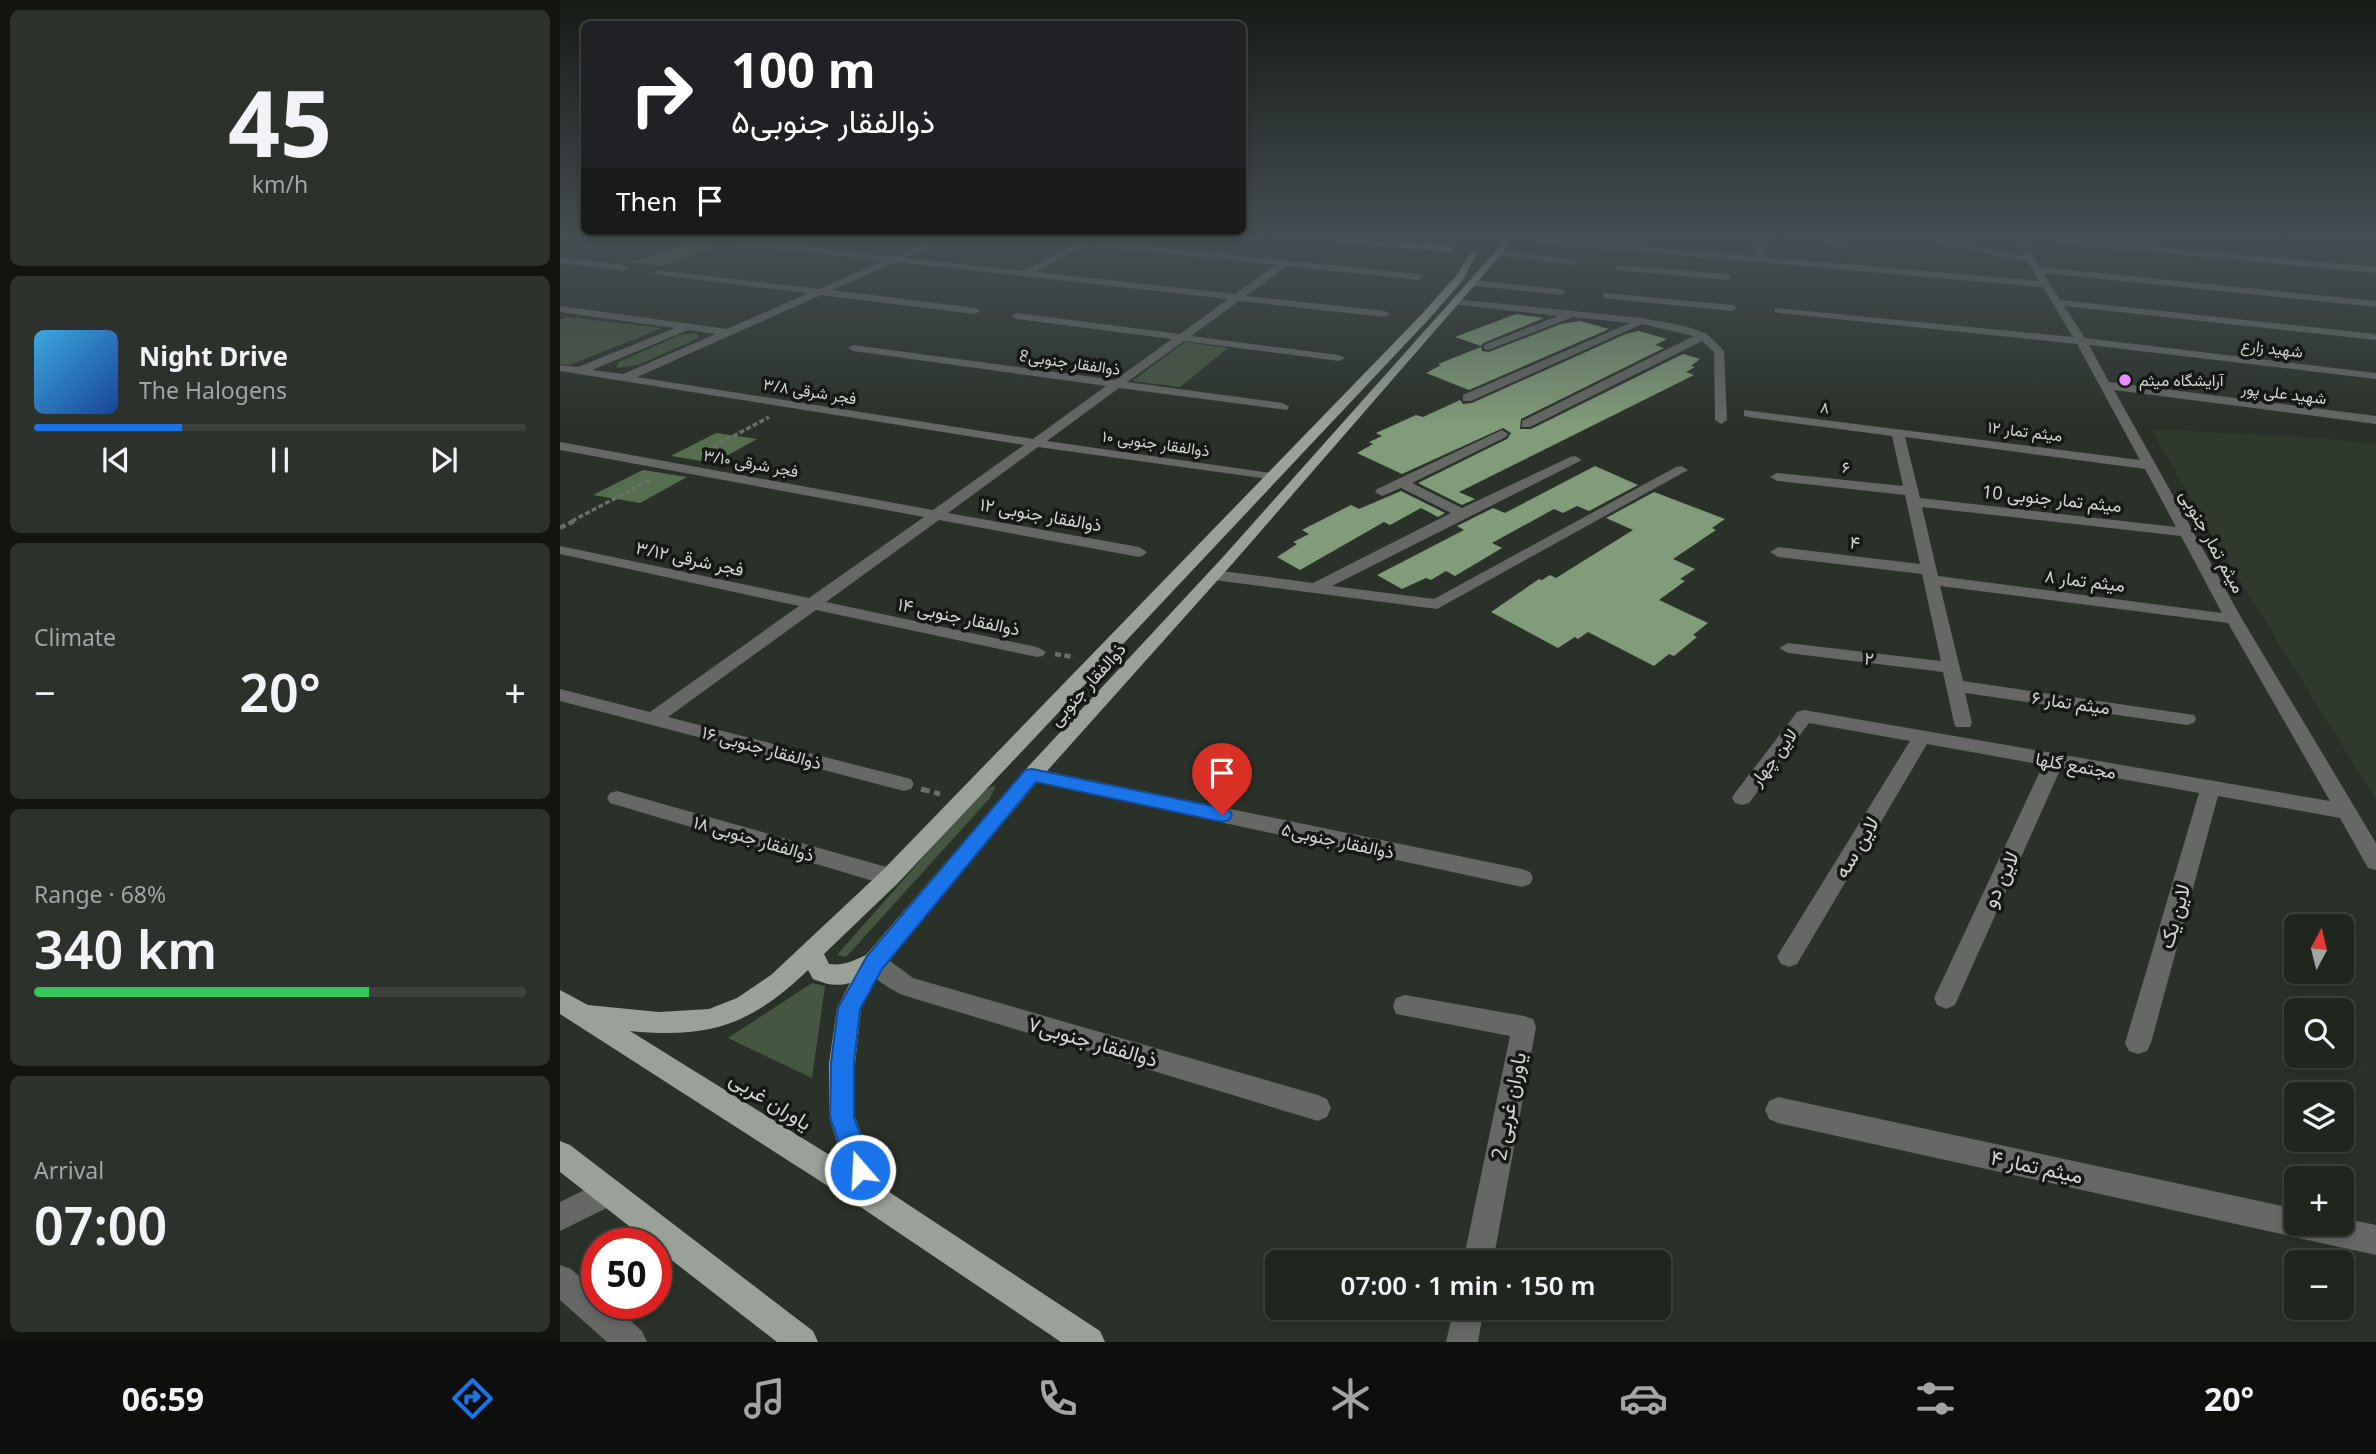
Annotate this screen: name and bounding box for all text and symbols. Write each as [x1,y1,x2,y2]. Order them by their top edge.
text: 100 m [731,36,876,102]
icon: right [616,49,707,140]
text: 45 [228,60,332,184]
text: ذوالفقار جنوبی۵ [731,99,935,142]
text: km/h [252,168,308,200]
icon: arrive [691,182,729,220]
text: Then [616,183,677,219]
street label: شهید زارع [2240,333,2304,364]
text: Night Drive [139,338,288,374]
street label: 8ذوالفقار جنوبی [1018,344,1122,380]
place label: آرایشگاه میثم [2139,369,2225,391]
marker: آرایشگاه میثم [2117,372,2133,388]
street label: ۳/۸ فجر شرقی [762,373,858,409]
text: The Halogens [139,374,287,406]
street label: شهید علی پور [2239,377,2328,410]
street label: ۸ [1819,396,1831,418]
street label: میثم تمار ۱۲ [1986,415,2064,447]
street label: ۱۰ ذوالفقار جنوبی [1101,425,1211,461]
icon: previous [97,441,135,479]
icon: pause [261,441,299,479]
icon: next [425,441,463,479]
street label: ۳/۱۰ فجر شرقی [702,444,800,482]
street label: ۶ [1841,456,1851,478]
street label: میثم تمار جنوبی 10 [1981,479,2123,518]
street label: میثم تمار جنوبی [2174,485,2251,598]
street label: ۱۲ ذوالفقار جنوبی [978,491,1104,537]
street label: ۴ [1848,529,1862,555]
street label: ۳/۱۲ فجر شرقی [634,535,746,581]
street label: میثم تمار ۸ [2043,563,2126,598]
street label: ۱۴ ذوالفقار جنوبی [896,591,1022,641]
text: Climate [34,621,116,653]
street label: ذوالفقار جنوبی [1043,637,1131,731]
street label: ۲ [1863,646,1875,670]
text: 20° [239,656,321,727]
text: − [34,666,56,718]
text: + [504,666,526,718]
street label: میثم تمار ۶ [2030,685,2112,720]
street label: ۱۶ ذوالفقار جنوبی [700,720,824,774]
street label: لاین چهار [1743,723,1803,792]
pin [1192,743,1252,815]
street label: مجتمع گلها [2034,746,2118,785]
icon: arrive [1203,754,1241,792]
street label: ۱۸ ذوالفقار جنوبی [691,809,817,867]
street label: لاین سه [1827,811,1885,883]
street label: ذوالفقار جنوبی۵ [1279,816,1397,864]
street label: لاین دو [1975,846,2025,912]
text: Range · 68% [34,878,166,910]
street label: لاین یک [2151,880,2197,952]
text: 340 km [34,913,217,984]
north arrow [2284,914,2354,984]
map controls [2284,914,2354,1320]
button: search [2284,998,2354,1068]
street label: ذوالفقار جنوبی۷ [1025,1009,1161,1073]
street label: 2 یاوران غربی [1484,1050,1532,1162]
street label: یاوران غربی [725,1064,817,1136]
button: layers [2284,1082,2354,1152]
position arrow [823,1133,897,1207]
street label: میثم تمار ۴ [1988,1143,2086,1190]
text: Arrival [34,1154,104,1186]
button: + [2284,1166,2354,1236]
text: 07:00 [34,1189,167,1260]
speed limit sign: 50 [581,1228,672,1319]
button: − [2284,1250,2354,1320]
text: 07:00 · 1 min · 150 m [1341,1267,1595,1303]
icon: directions [448,1374,497,1423]
icon: music [740,1374,789,1423]
icon: phone [1033,1374,1082,1423]
icon: climate [1326,1374,1375,1423]
icon: car [1619,1374,1668,1423]
icon: filters [1911,1374,1960,1423]
text: 06:59 [122,1377,204,1420]
text: 20° [2204,1377,2254,1420]

